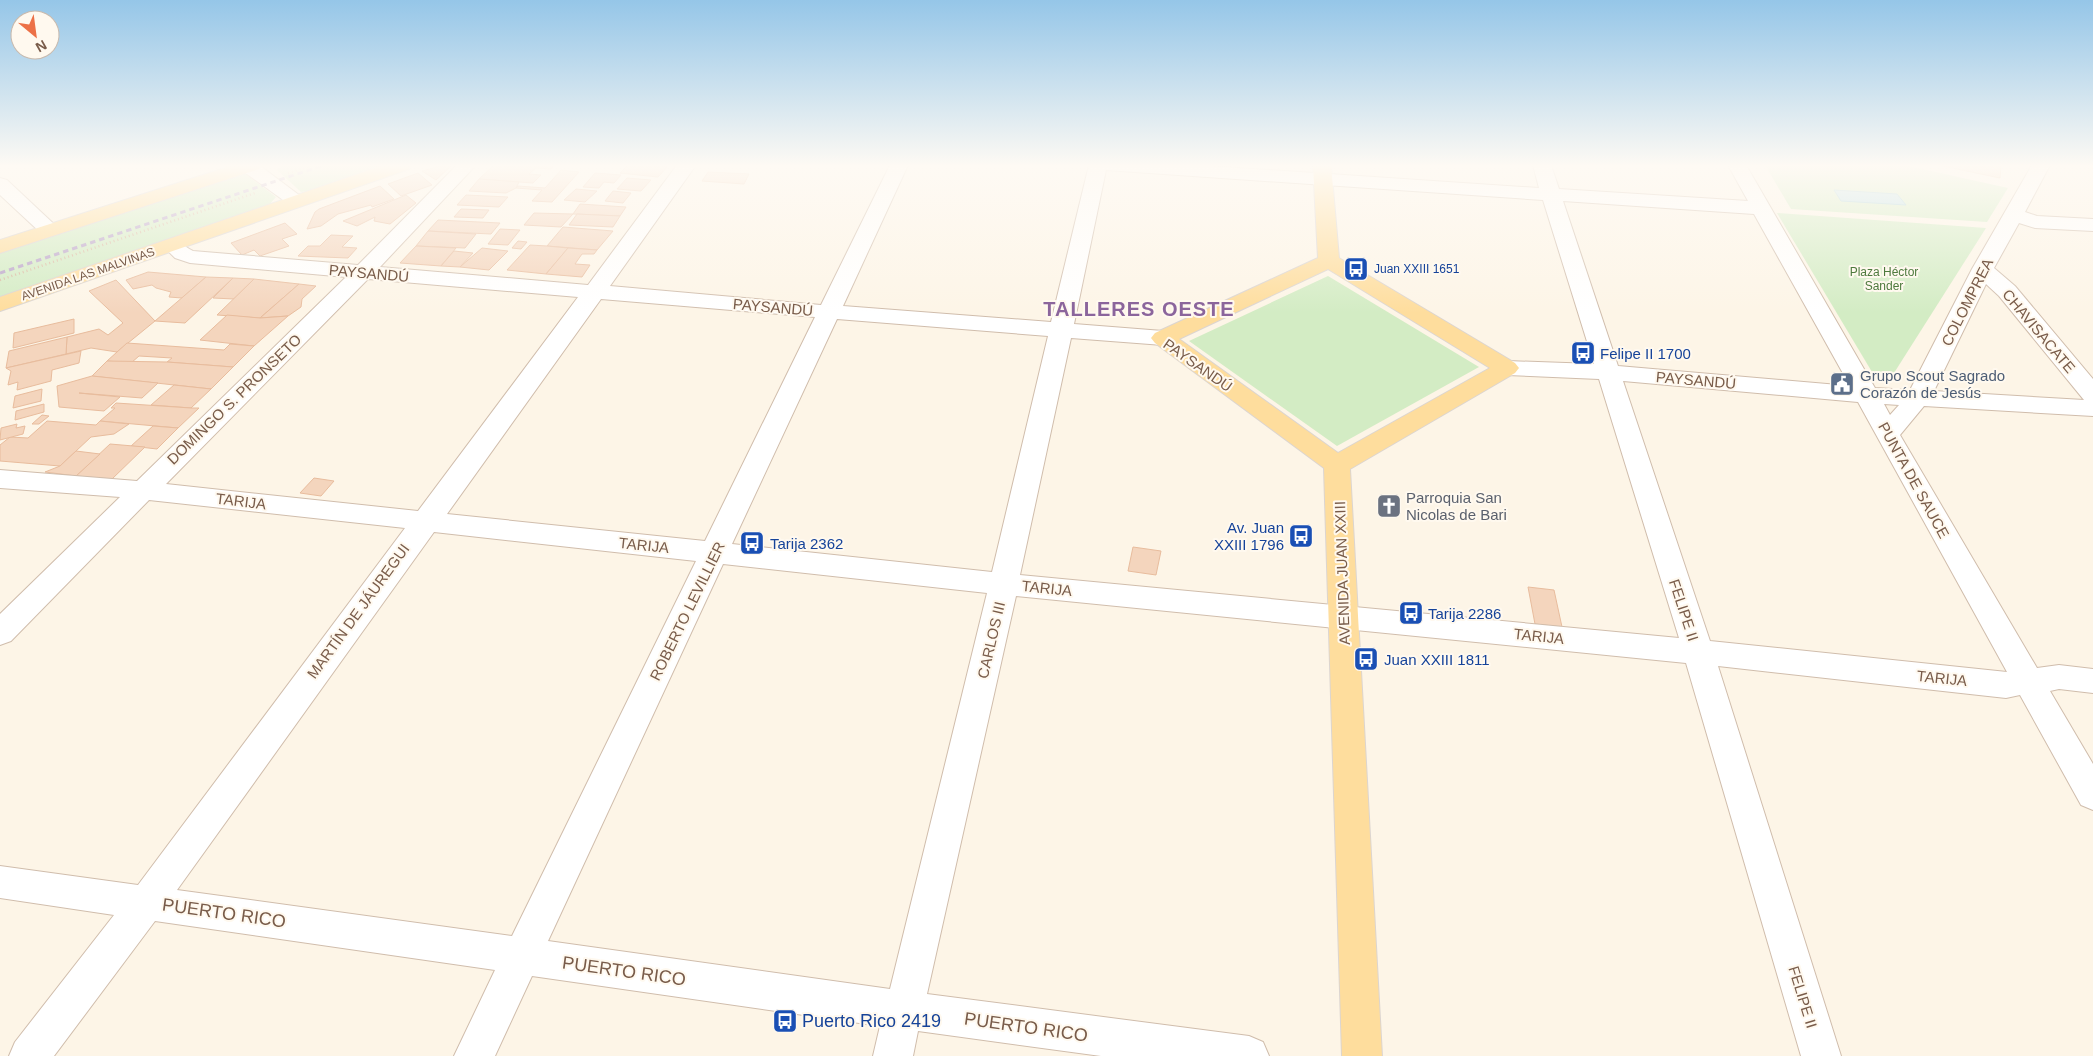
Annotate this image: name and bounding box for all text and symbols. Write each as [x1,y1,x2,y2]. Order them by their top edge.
north arrow [10,10,60,60]
text: N [33,37,50,56]
street label: AVENIDA LAS MALVINAS [19,245,157,303]
street label: COLOMPREA [1938,255,1996,349]
bus stop icon: Juan XXIII 1651 [1343,256,1369,282]
street label: PAYSANDÚ [328,261,410,285]
place label: Juan XXIII 1651 [1374,262,1460,276]
park label: Plaza Héctor Sander [1850,265,1918,293]
street label: CHAVISACATE [1999,286,2079,376]
street label: PAYSANDÚ [732,295,814,319]
district label: TALLERES OESTE [1043,298,1235,320]
street label: DOMINGO S. PRONSETO [163,330,305,468]
street label: PAYSANDÚ [1160,335,1236,395]
bus stop icon: Felipe II 1700 [1570,340,1596,366]
place label: Felipe II 1700 [1600,345,1691,362]
place label: Grupo Scout Sagrado Corazón de Jesús [1860,367,2005,401]
street label: PAYSANDÚ [1655,368,1737,392]
public building icon: Grupo Scout Sagrado Corazón de Jesús [1829,371,1855,397]
street label: PUNTA DE SAUCE [1875,419,1953,541]
street label: TARIJA [215,489,267,513]
place label: Parroquia San Nicolas de Bari [1406,489,1507,523]
church icon: Parroquia San Nicolas de Bari [1376,493,1402,519]
street label: AVENIDA JUAN XXIII [1331,501,1353,645]
place label: Av. Juan XXIII 1796 [1214,519,1284,553]
bus stop icon: Av. Juan XXIII 1796 [1288,523,1314,549]
bus stop icon: Tarija 2362 [739,530,765,556]
street label: TARIJA [618,534,670,556]
place label: Tarija 2362 [770,535,843,552]
street label: ROBERTO LEVILLIER [646,539,728,683]
street label: MARTÍN DE JÁUREGUI [303,540,413,682]
street label: TARIJA [1021,577,1073,599]
street label: FELIPE II [1666,577,1702,643]
street label: CARLOS III [974,600,1008,680]
bus stop icon: Tarija 2286 [1398,600,1424,626]
place label: Tarija 2286 [1428,605,1501,622]
street label: TARIJA [1513,625,1565,647]
bus stop icon: Juan XXIII 1811 [1353,646,1379,672]
place label: Juan XXIII 1811 [1384,651,1490,668]
street label: TARIJA [1916,667,1968,689]
street label: PUERTO RICO [161,894,287,932]
street label: PUERTO RICO [561,952,687,990]
street label: FELIPE II [1785,964,1821,1030]
bus stop icon: Puerto Rico 2419 [772,1008,798,1034]
street label: PUERTO RICO [963,1008,1089,1046]
place label: Puerto Rico 2419 [802,1011,941,1031]

